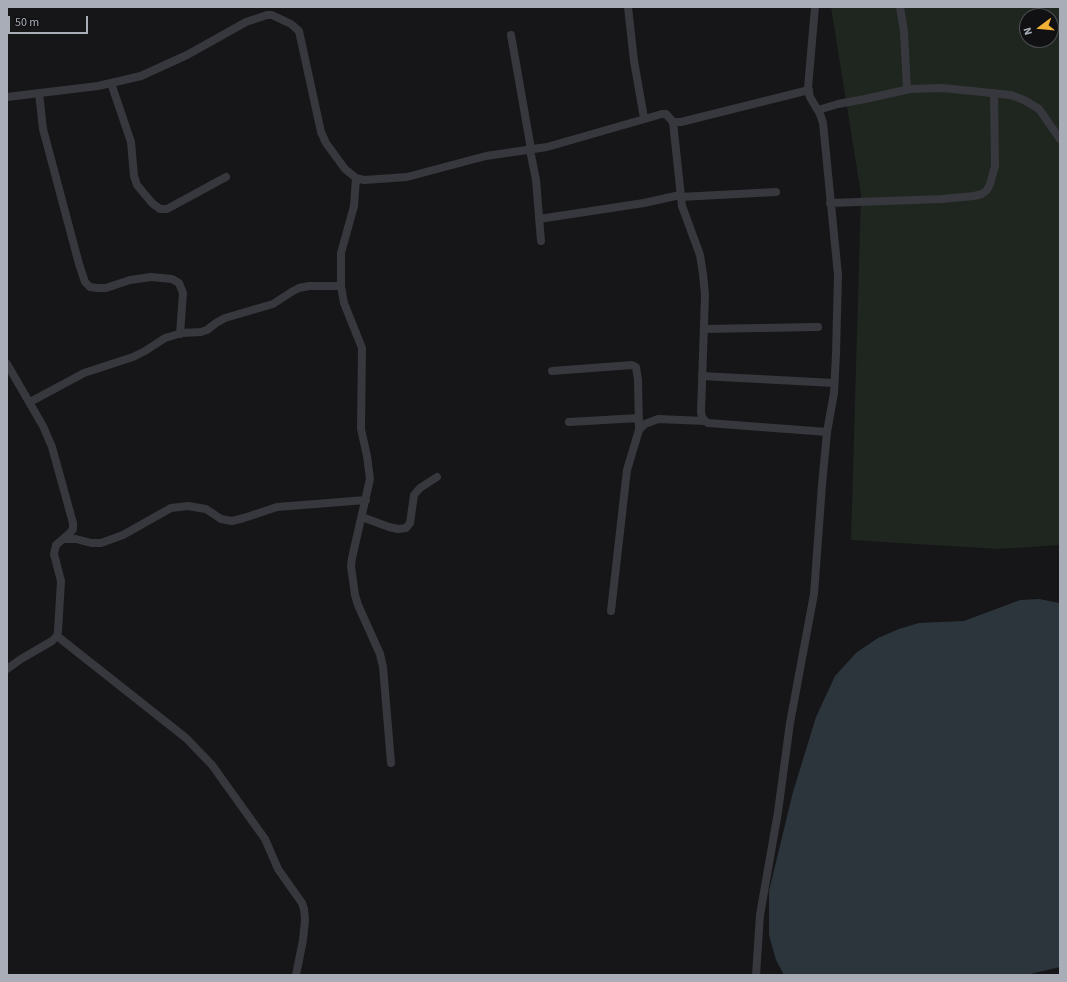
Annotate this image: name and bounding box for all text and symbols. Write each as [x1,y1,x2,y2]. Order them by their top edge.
scale bar [10,8,90,34]
north arrow [1019,8,1059,48]
text: 50 m [15,14,39,31]
text: N [1020,26,1036,37]

